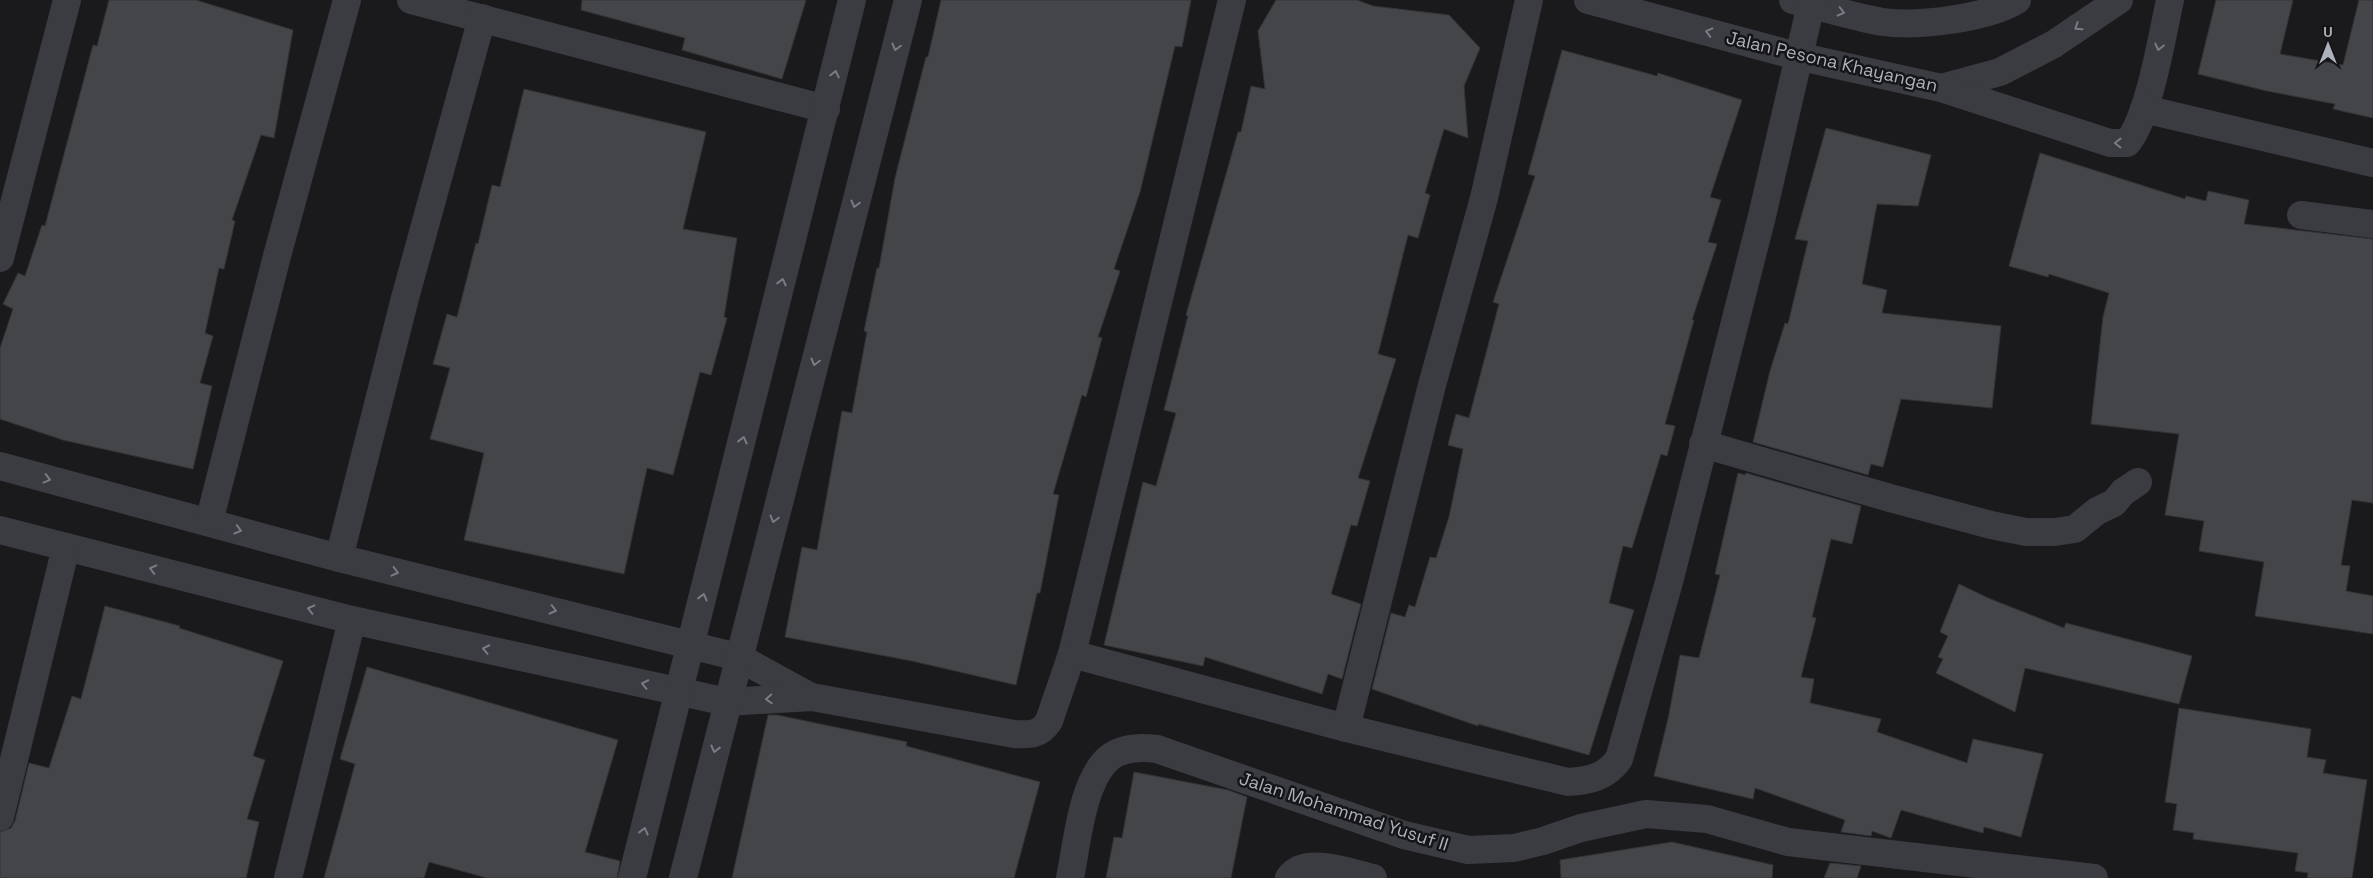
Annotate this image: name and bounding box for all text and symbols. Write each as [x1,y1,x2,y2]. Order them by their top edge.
one-way arrow [1836,6,1845,17]
north arrow [2303,20,2353,70]
one-way arrow [2074,21,2084,30]
text: U [2323,23,2333,41]
street label: Jalan Pesona Khayangan [1724,25,1940,97]
one-way arrow [1705,28,1713,38]
one-way arrow [891,43,902,52]
one-way arrow [2154,43,2165,52]
one-way arrow [829,69,840,78]
one-way arrow [2114,138,2122,148]
one-way arrow [851,200,861,208]
one-way arrow [777,279,787,287]
one-way arrow [810,357,820,365]
one-way arrow [737,436,747,444]
one-way arrow [43,473,51,483]
one-way arrow [769,515,780,524]
one-way arrow [233,524,241,534]
one-way arrow [149,564,158,575]
one-way arrow [390,566,399,577]
one-way arrow [697,593,708,602]
one-way arrow [306,604,315,615]
one-way arrow [548,605,556,615]
one-way arrow [482,644,491,655]
one-way arrow [641,679,649,690]
one-way arrow [765,694,773,705]
one-way arrow [710,744,721,753]
street label: Jalan Mohammad Yusuf II [1236,766,1452,856]
one-way arrow [638,826,649,835]

